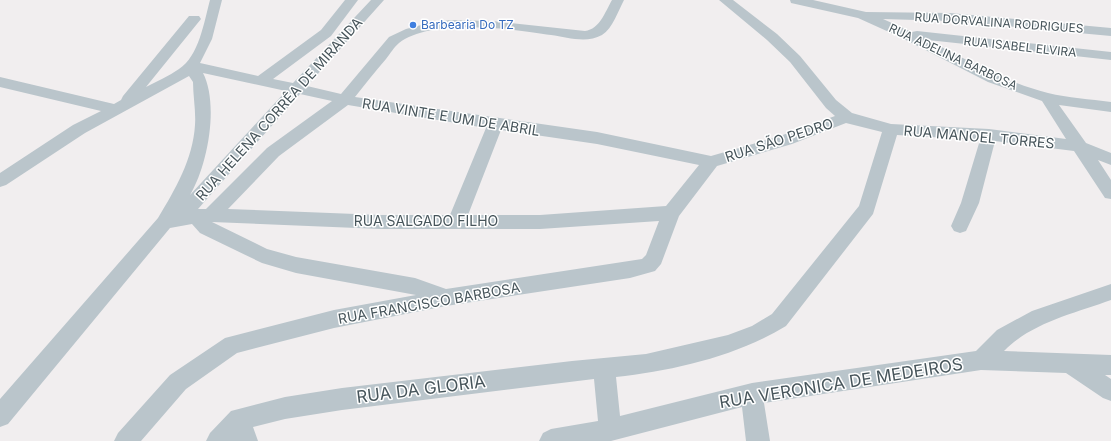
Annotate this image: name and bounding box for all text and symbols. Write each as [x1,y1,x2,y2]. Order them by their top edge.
street label: RUA DORVALINA RODRIGUES [914,9,1084,36]
street label: RUA HELENA CORRÊA DE MIRANDA [192,13,366,204]
place label: Barbearia Do TZ [421,17,514,32]
marker: Barbearia Do TZ [408,20,418,30]
street label: RUA ADELINA BARBOSA [887,20,1020,93]
street label: RUA ISABEL ELVIRA [963,33,1077,60]
street label: RUA VINTE E UM DE ABRIL [361,94,541,139]
street label: RUA SÃO PEDRO [723,114,835,165]
street label: RUA MANOEL TORRES [903,121,1055,152]
street label: RUA SALGADO FILHO [354,212,498,229]
street label: RUA FRANCISCO BARBOSA [337,278,522,327]
street label: RUA VERONICA DE MEDEIROS [718,354,964,412]
street label: RUA DA GLORIA [355,371,487,407]

